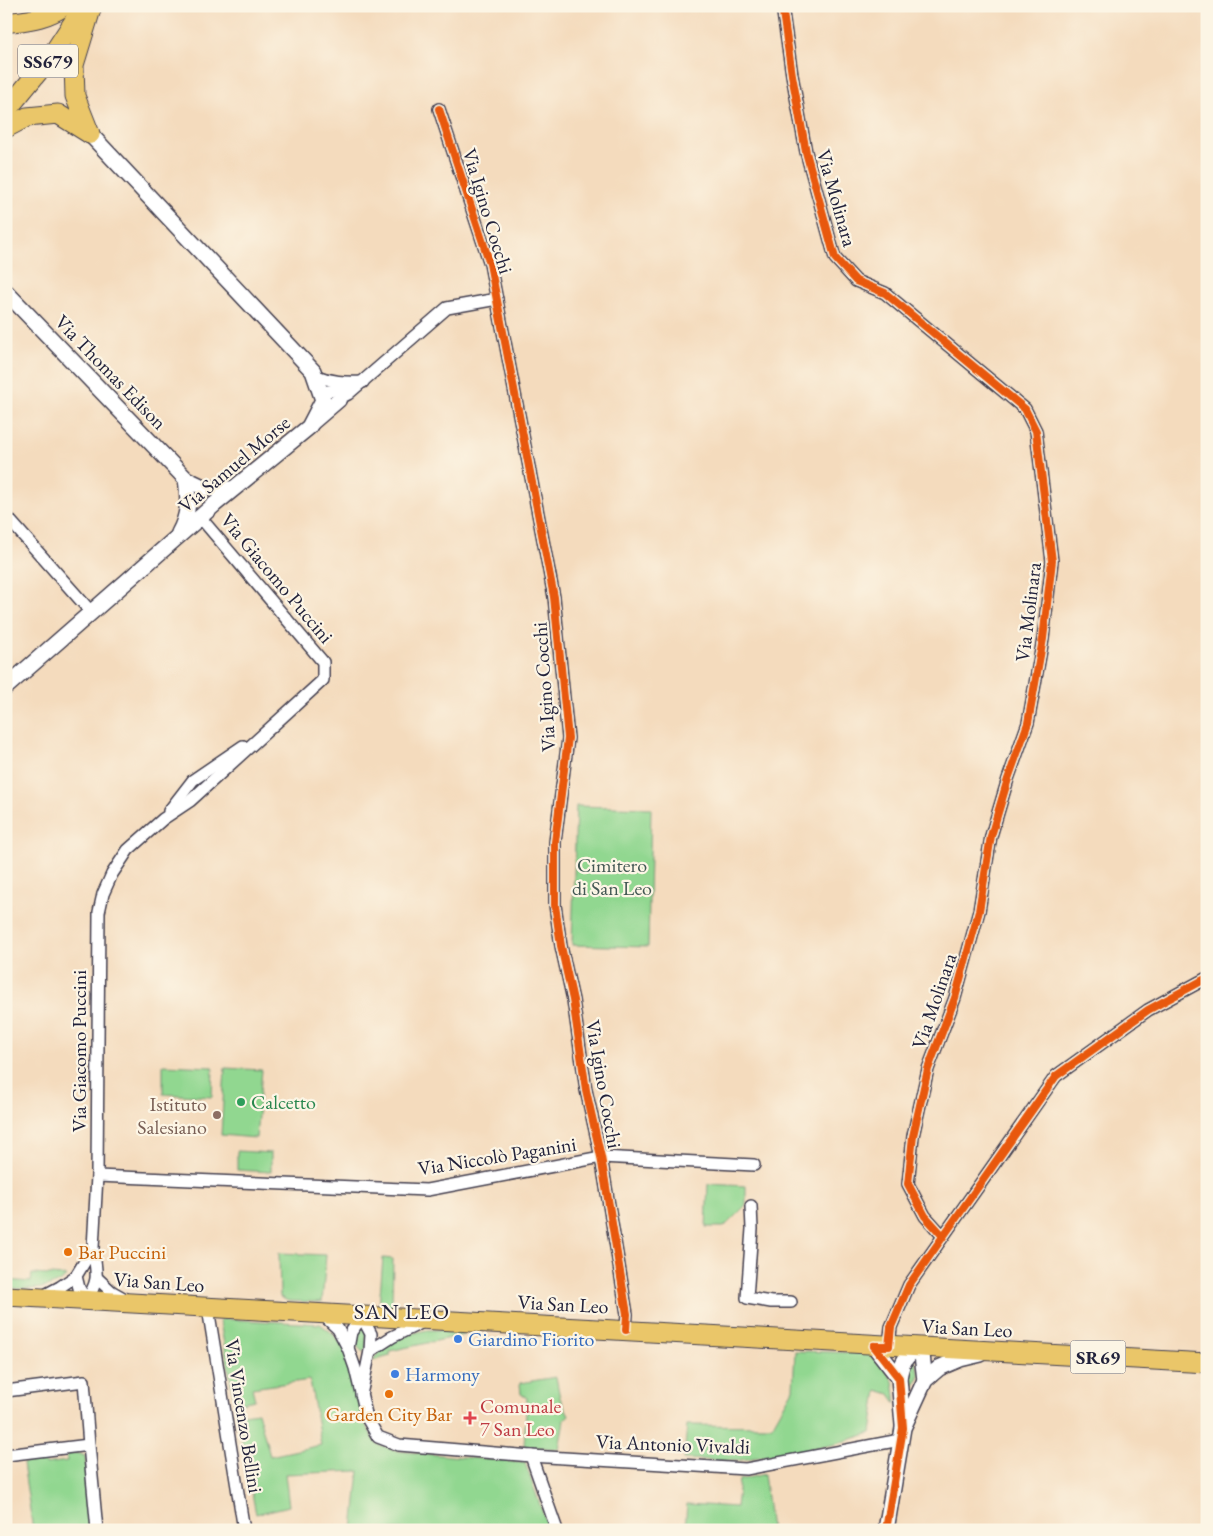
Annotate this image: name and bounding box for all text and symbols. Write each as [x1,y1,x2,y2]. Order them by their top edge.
road number: SS679 [18,44,78,78]
street label: Via Igino Cocchi [457,145,519,277]
street label: Via Molinara [811,146,863,250]
street label: Via Thomas Edison [49,309,173,435]
street label: Via Samuel Morse [173,409,295,518]
street label: Via Giacomo Puccini [215,507,339,649]
street label: Via Molinara [1009,561,1047,663]
street label: Via Igino Cocchi [526,621,562,753]
park label: Cimitero di San Leo [572,852,652,901]
street label: Via Molinara [905,949,963,1053]
street label: Via Giacomo Puccini [66,970,92,1132]
street label: Via Igino Cocchi [580,1018,628,1150]
place label: Calcetto [251,1089,316,1115]
place label: Istituto Salesiano [137,1091,207,1140]
marker: Calcetto [235,1096,247,1108]
marker: Istituto Salesiano [211,1109,223,1121]
street label: Via Niccolò Paganini [416,1131,578,1181]
place label: Bar Puccini [78,1239,166,1265]
marker: Bar Puccini [62,1246,74,1258]
street label: Via San Leo [113,1266,205,1298]
street label: Via San Leo [517,1289,609,1319]
district label: SAN LEO [354,1297,450,1326]
street label: Via San Leo [921,1313,1013,1343]
place label: Giardino Fiorito [468,1326,595,1352]
marker: Giardino Fiorito [452,1333,464,1345]
street label: Via Vincenzo Bellini [219,1337,269,1495]
road number: SR69 [1070,1340,1126,1374]
place label: Harmony [405,1361,480,1387]
marker: Harmony [389,1368,401,1380]
marker: Garden City Bar [383,1388,395,1400]
place label: Comunale 7 San Leo [480,1393,562,1442]
place label: Garden City Bar [326,1401,452,1427]
marker: Comunale 7 San Leo [464,1412,476,1424]
street label: Via Antonio Vivaldi [596,1428,751,1460]

